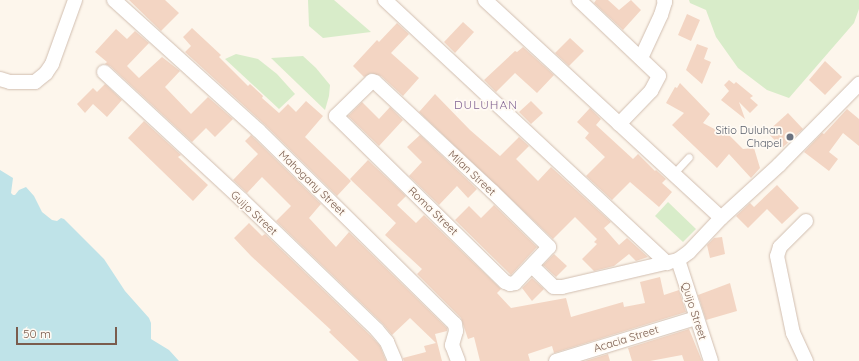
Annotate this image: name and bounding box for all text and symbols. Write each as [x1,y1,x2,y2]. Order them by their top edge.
district label: DULUHAN [454,98,518,112]
place label: Sitio Duluhan Chapel [716,124,782,150]
marker: Sitio Duluhan Chapel [785,132,795,142]
street label: Mahogany Street [276,148,348,218]
street label: Milan Street [446,148,498,198]
street label: Roma Street [405,184,461,238]
street label: Guijo Street [228,188,280,238]
street label: Quijo Street [678,281,710,341]
scale bar [18,319,119,345]
street label: Acacia Street [592,323,660,355]
text: 50 m [23,326,51,341]

